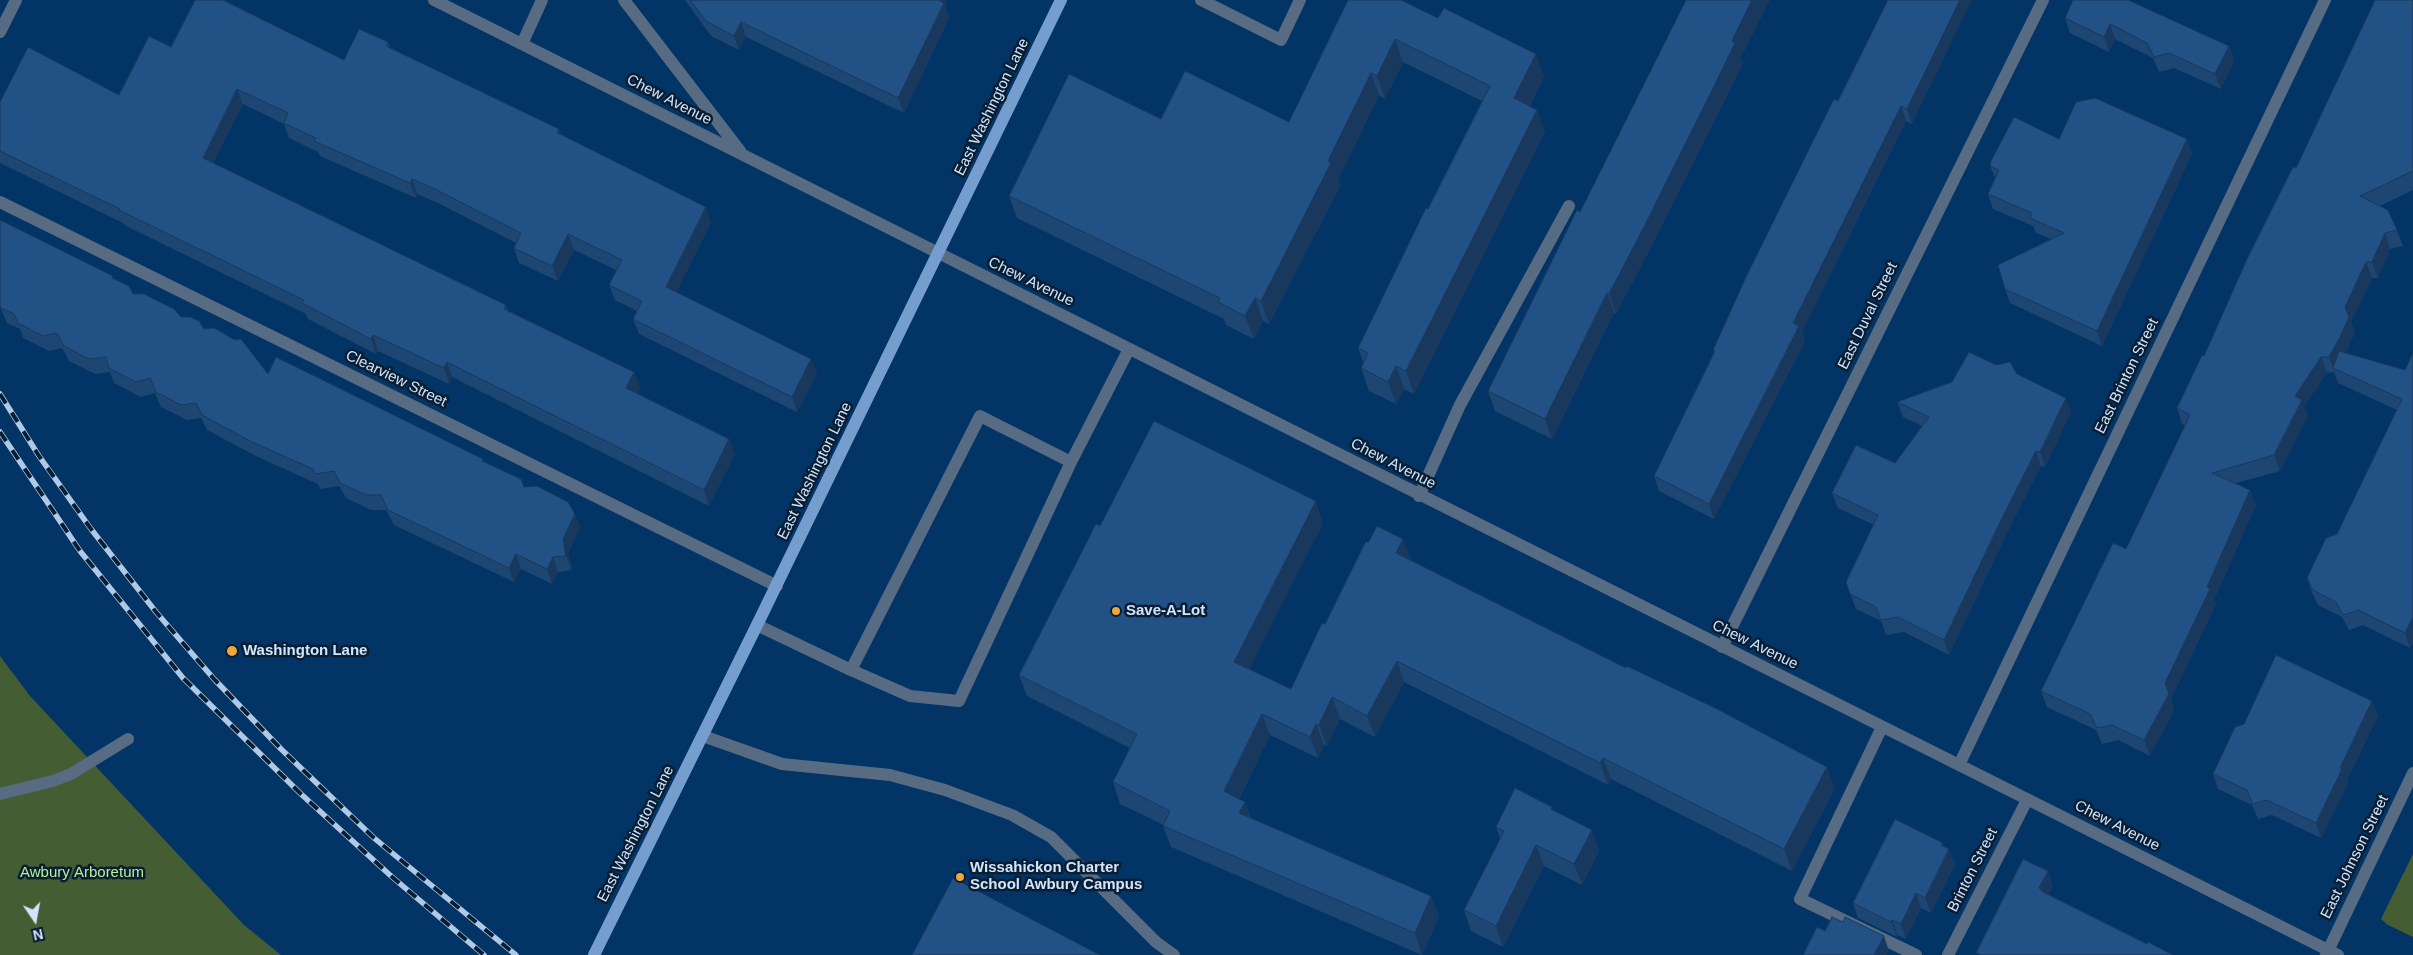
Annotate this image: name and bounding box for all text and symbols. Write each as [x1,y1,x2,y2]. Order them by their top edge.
street label: East Washington Lane [951,35,1033,179]
street label: Chew Avenue [623,71,715,129]
street label: Chew Avenue [985,254,1077,310]
street label: East Duval Street [1834,260,1902,372]
street label: East Brinton Street [2091,315,2163,437]
street label: Clearview Street [343,347,449,411]
street label: East Washington Lane [774,399,856,543]
street label: Chew Avenue [1347,435,1439,493]
place label: Save-A-Lot [1126,602,1205,620]
marker: Save-A-Lot [1110,605,1122,617]
street label: Chew Avenue [1709,617,1801,673]
place label: Washington Lane [243,642,367,660]
marker: Washington Lane [225,644,239,658]
street label: East Washington Lane [594,763,678,905]
street label: East Johnson Street [2317,792,2393,922]
street label: Chew Avenue [2071,797,2163,855]
street label: Brinton Street [1944,825,2002,915]
place label: Wissahickon Charter School Awbury Campus [970,859,1142,894]
park label: Awbury Arboretum [20,864,144,882]
marker: Wissahickon Charter School Awbury Campus [954,871,966,883]
north arrow [10,895,60,945]
text: N [32,926,45,944]

